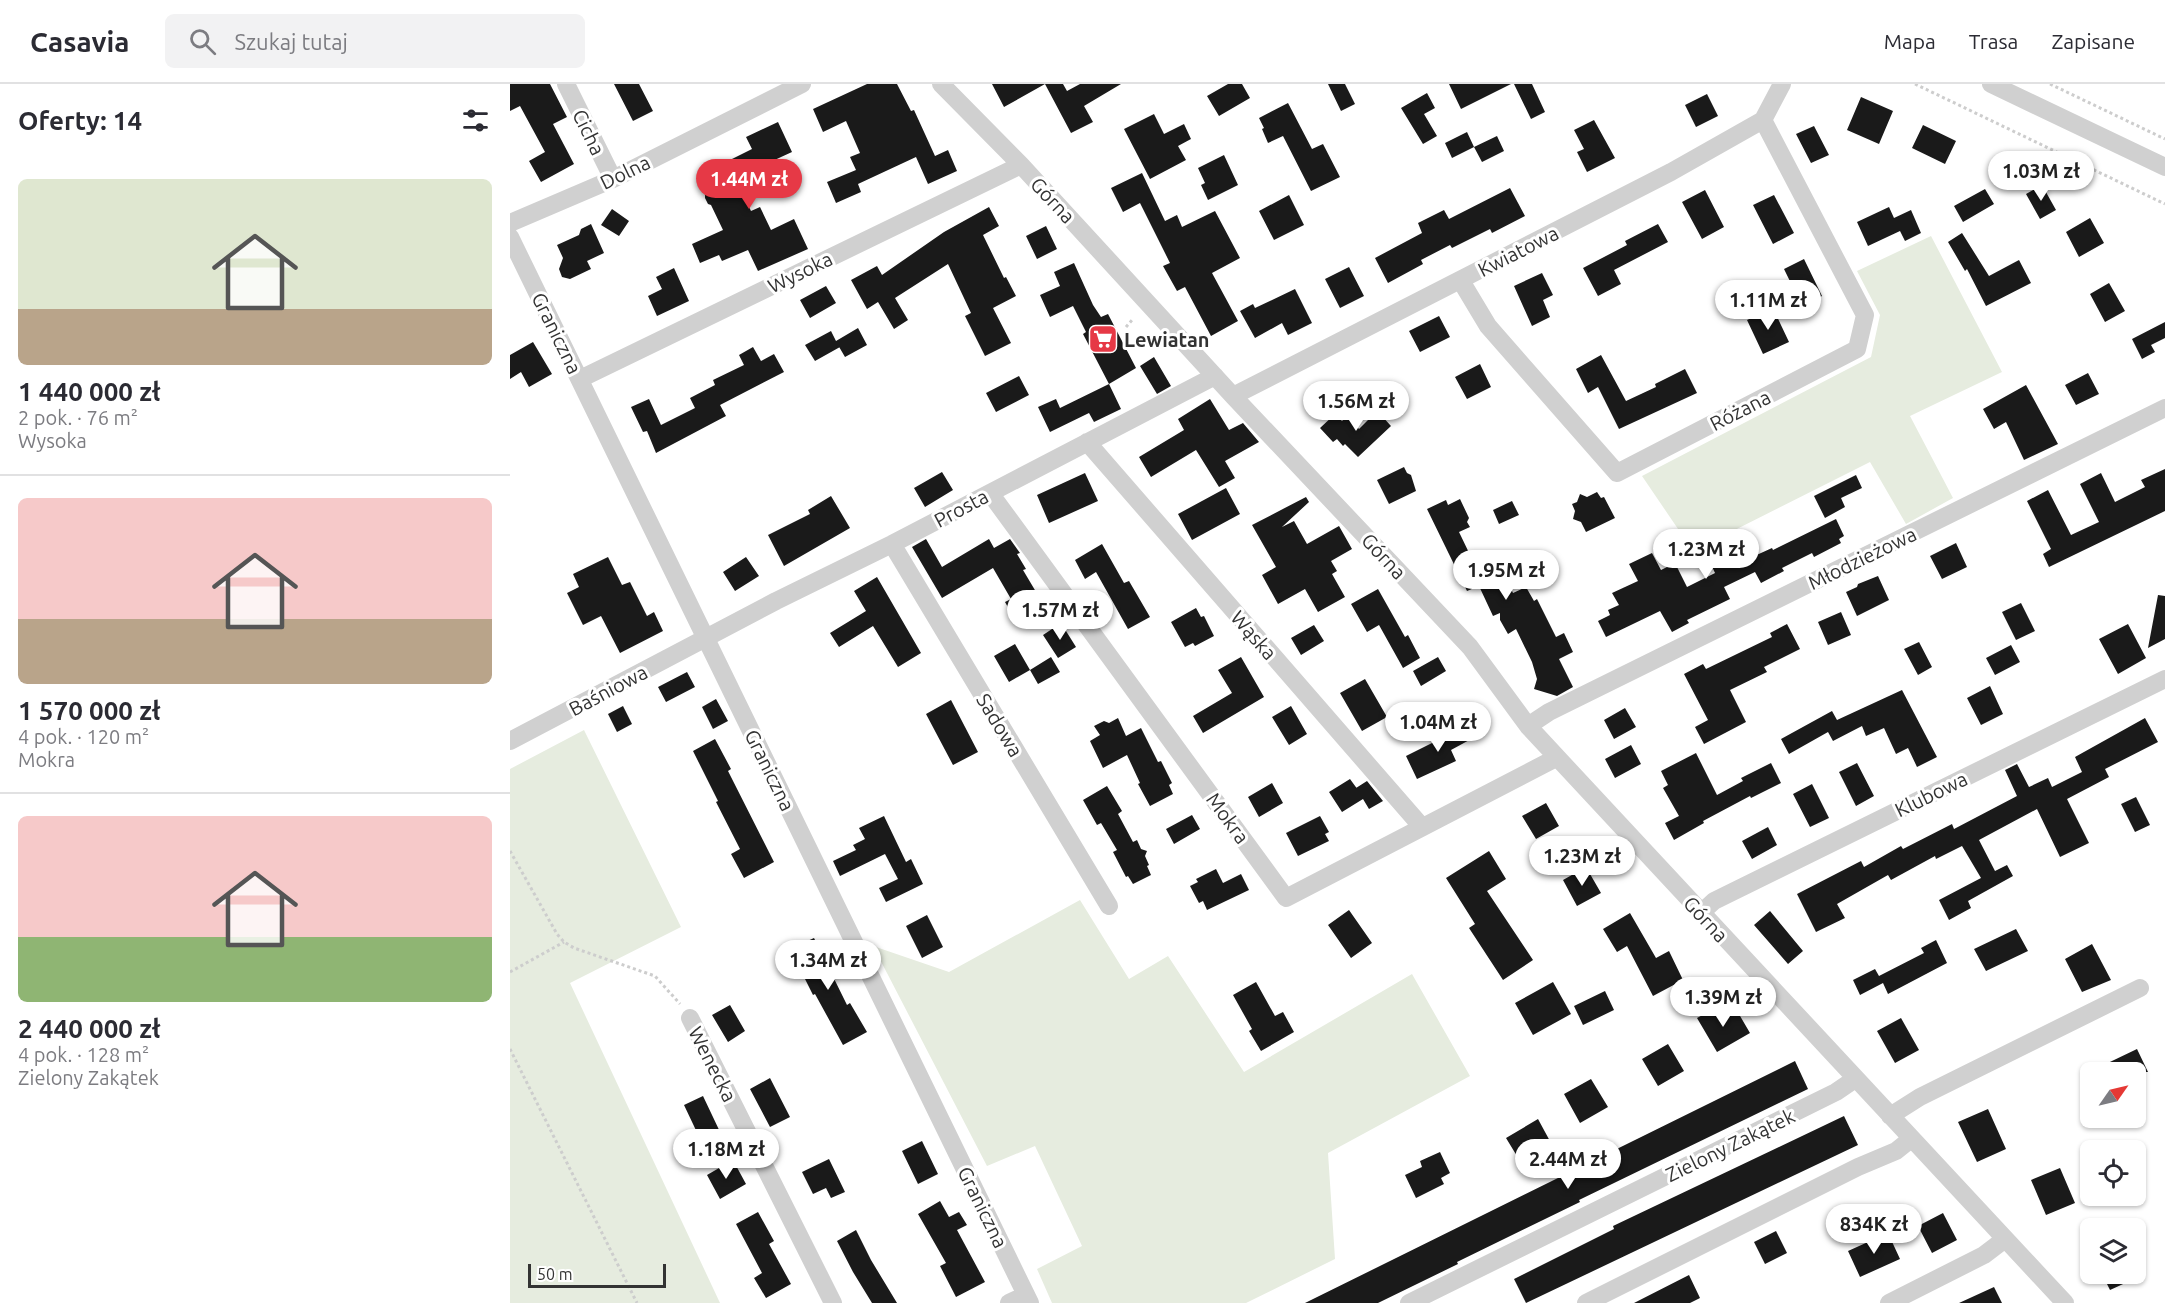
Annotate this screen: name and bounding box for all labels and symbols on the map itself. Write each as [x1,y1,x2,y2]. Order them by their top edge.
street label: Cicha [568,105,610,159]
street label: Dolna [596,150,654,194]
pin: 1.03M zł [1979,151,2103,202]
pin: 1.44M zł [687,159,811,210]
street label: Górna [1026,172,1080,228]
street label: Kwiatowa [1474,221,1562,281]
street label: Wysoka [764,247,836,297]
pin: 1.11M zł [1706,280,1830,331]
street label: Graniczna [527,289,587,377]
supermarket icon: Lewiatan [1087,323,1119,355]
place label: Lewiatan [1124,328,1209,351]
pin: 1.56M zł [1294,381,1418,432]
street label: Różana [1706,385,1774,435]
street label: Prosta [930,484,992,532]
street label: Młodzieżowa [1804,522,1920,594]
street label: Górna [1357,528,1411,584]
pin: 1.23M zł [1644,529,1768,580]
pin: 1.95M zł [1444,550,1568,601]
pin: 1.57M zł [998,590,1122,641]
street label: Wąska [1226,606,1282,664]
street label: Baśniowa [565,660,651,720]
street label: Sadowa [972,689,1028,761]
pin: 1.04M zł [1376,702,1500,753]
street label: Graniczna [740,726,800,814]
street label: Klubowa [1891,767,1971,821]
street label: Mokra [1202,788,1254,848]
pin: 1.23M zł [1520,836,1644,887]
street label: Górna [1679,891,1733,947]
pin: 1.34M zł [766,940,890,991]
pin: 1.39M zł [1661,977,1785,1028]
street label: Wenecka [684,1023,742,1105]
north arrow [2080,1062,2146,1128]
street label: Zielony Zakątek [1662,1104,1798,1186]
pin: 1.18M zł [664,1129,788,1180]
pin: 2.44M zł [1506,1139,1630,1190]
street label: Graniczna [953,1163,1013,1251]
pin: 834K zł [1819,1204,1929,1255]
scale bar [528,1261,666,1288]

